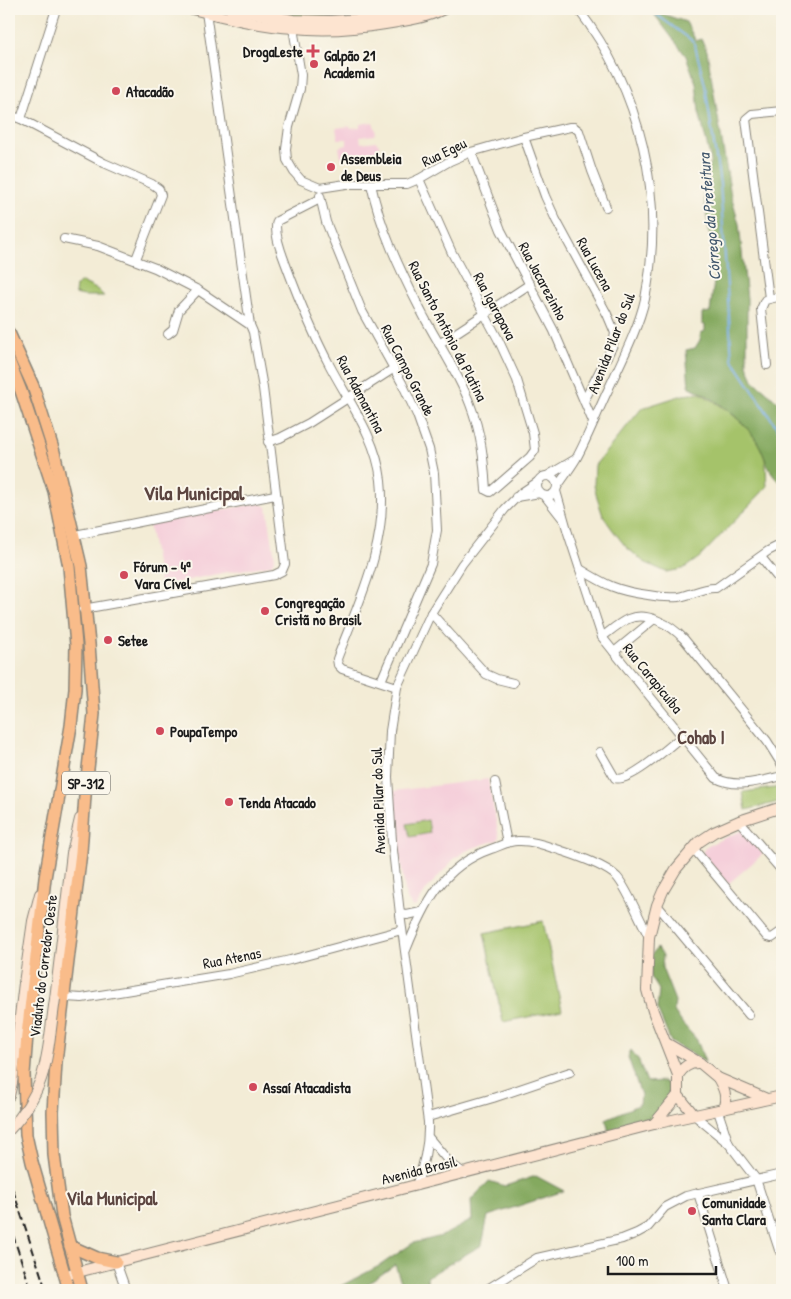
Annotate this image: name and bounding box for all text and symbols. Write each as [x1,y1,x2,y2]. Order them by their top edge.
place label: DrogaLeste [243,41,303,63]
marker: DrogaLeste [307,45,319,57]
place label: Galpão 21 Academia [324,45,376,83]
marker: Galpão 21 Academia [308,58,320,70]
place label: Atacadão [126,81,174,102]
marker: Atacadão [110,85,122,97]
street label: Rua Egeu [418,132,470,172]
place label: Assembleia de Deus [341,148,402,186]
water label: Córrego da Prefeitura [692,151,726,282]
marker: Assembleia de Deus [325,161,337,173]
street label: Rua Lucena [572,233,618,295]
street label: Rua Jacarezinho [514,238,572,324]
street label: Rua Santo Antônio da Platina [404,257,493,405]
street label: Rua Igarapava [468,268,522,344]
street label: Avenida Pilar do Sul [582,290,640,396]
street label: Rua Campo Grande [376,321,440,419]
street label: Rua Adamantina [332,351,390,437]
district label: Vila Municipal [144,479,245,507]
place label: Fórum - 4ª Vara Cível [133,556,192,594]
marker: Fórum - 4ª Vara Cível [118,569,130,581]
place label: Congregação Cristã no Brasil [275,592,362,630]
marker: Congregação Cristã no Brasil [259,605,271,617]
place label: Setee [118,630,148,651]
marker: Setee [102,634,114,646]
street label: Rua Carapicuíba [618,638,688,718]
place label: PoupaTempo [170,721,237,743]
marker: PoupaTempo [154,725,166,737]
district label: Cohab I [677,725,725,750]
street label: Avenida Pilar do Sul [366,747,390,855]
road number: SP-312 [62,771,110,794]
place label: Tenda Atacado [238,792,316,813]
marker: Tenda Atacado [223,796,235,808]
street label: Viaduto do Corredor Oeste [24,893,62,1039]
street label: Rua Atenas [201,942,263,974]
place label: Assaí Atacadista [263,1077,351,1098]
marker: Assaí Atacadista [247,1081,259,1093]
street label: Avenida Brasil [379,1150,459,1190]
district label: Vila Municipal [67,1186,159,1212]
place label: Comunidade Santa Clara [702,1192,766,1230]
marker: Comunidade Santa Clara [686,1205,698,1217]
scale bar [608,1244,716,1276]
text: 100 m [616,1250,649,1271]

